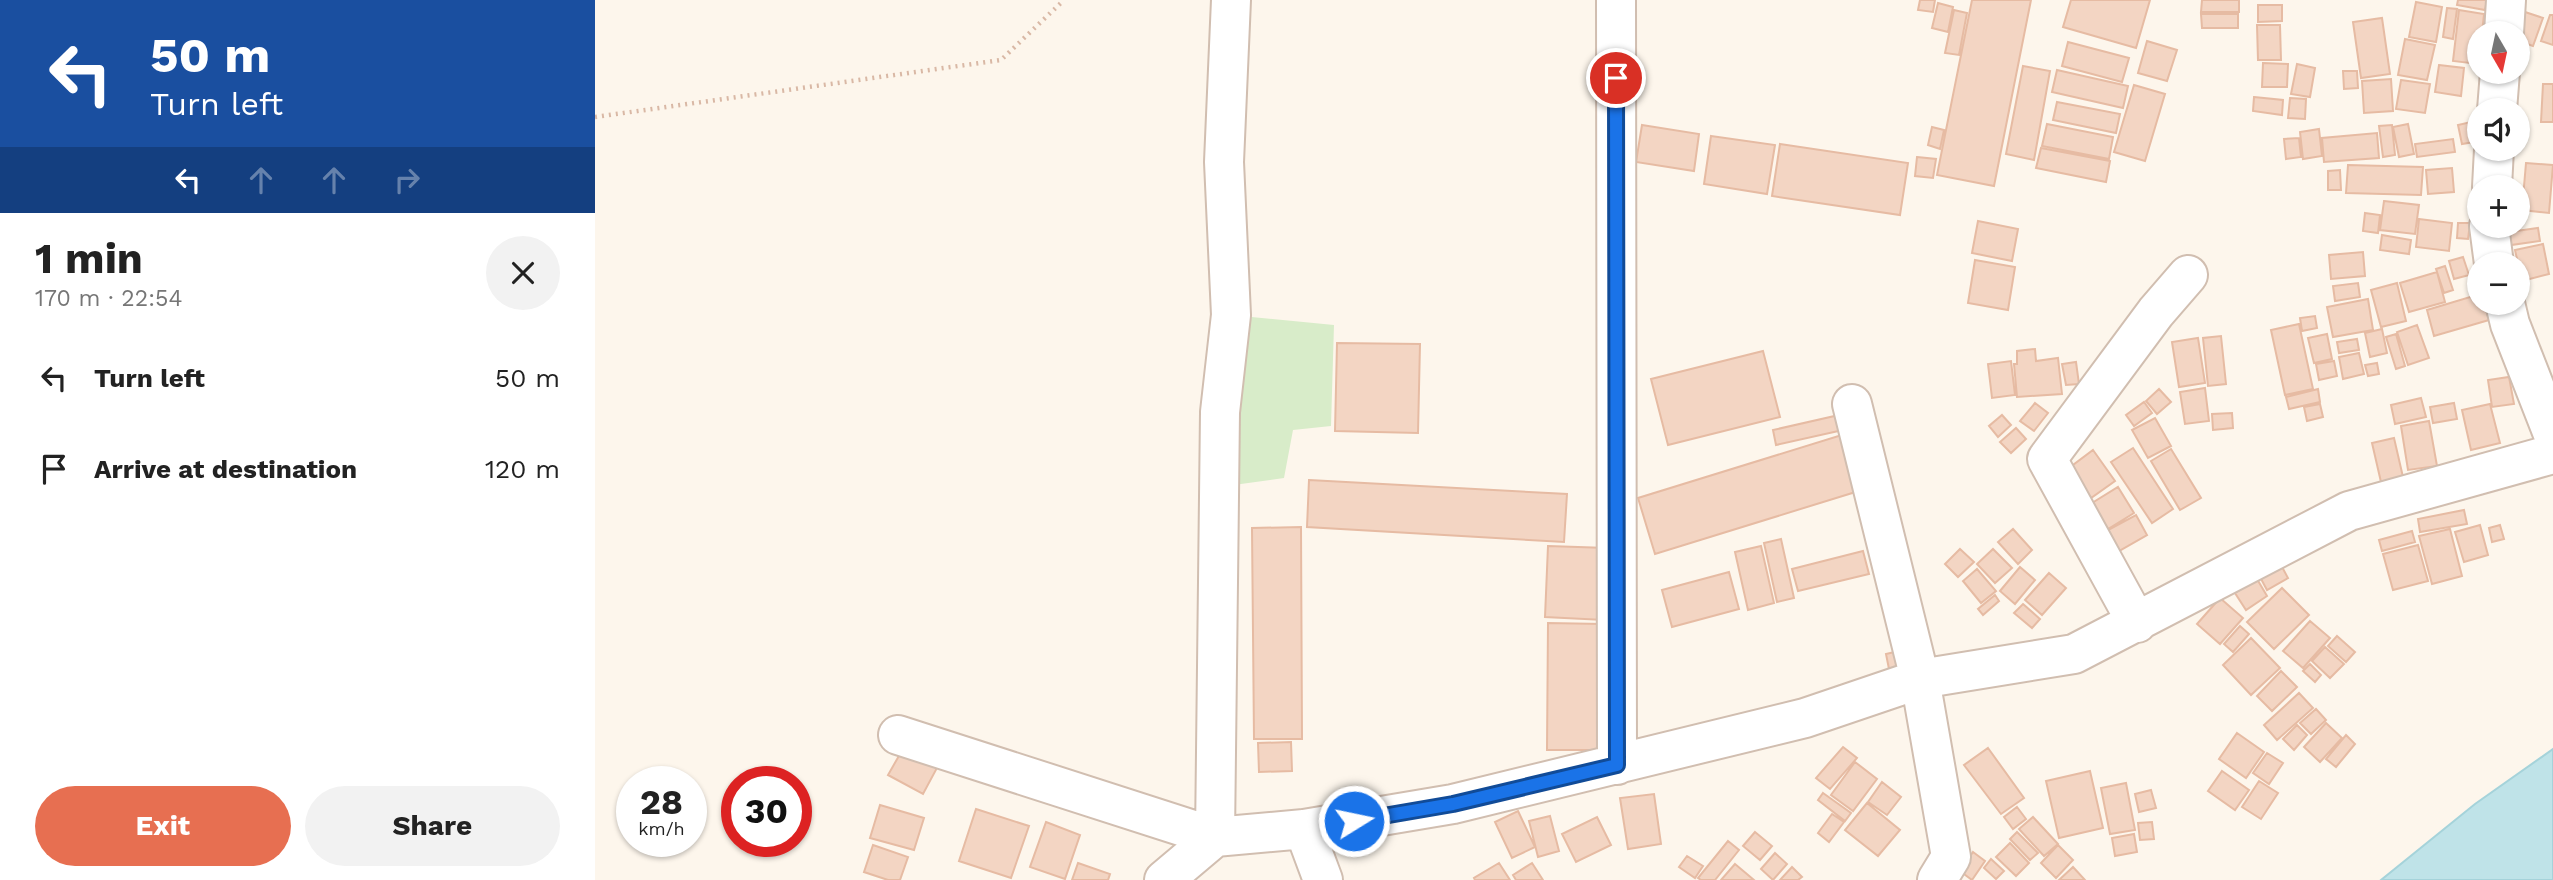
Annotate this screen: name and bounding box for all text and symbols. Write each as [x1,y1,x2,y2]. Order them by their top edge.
north arrow [2467,21,2531,84]
map controls [2467,21,2530,315]
text: 50 m [150,26,270,84]
icon: left [35,28,126,119]
pin [1586,48,1646,108]
icon: arrive [1597,59,1635,97]
text: Turn left [150,85,283,123]
button: sound [2467,98,2530,161]
icon: left [169,161,207,199]
icon: ahead [242,161,280,199]
icon: ahead [315,161,353,199]
icon: right [388,161,426,199]
button: + [2467,175,2530,238]
text: 1 min [35,234,143,283]
button: close [486,236,560,310]
button: − [2467,252,2530,315]
text: 170 m · 22:54 [35,285,182,312]
icon: left [35,359,73,397]
text: Turn left [94,363,205,393]
text: 50 m [495,363,560,393]
icon: arrive [35,450,73,488]
text: Arrive at destination [94,454,357,484]
text: 120 m [485,454,560,484]
speed limit sign: 30 [721,766,812,857]
text: 28 [640,781,683,823]
position arrow [1317,784,1391,858]
button: Exit [35,786,291,866]
button: Share [305,786,560,866]
text: km/h [638,818,685,839]

